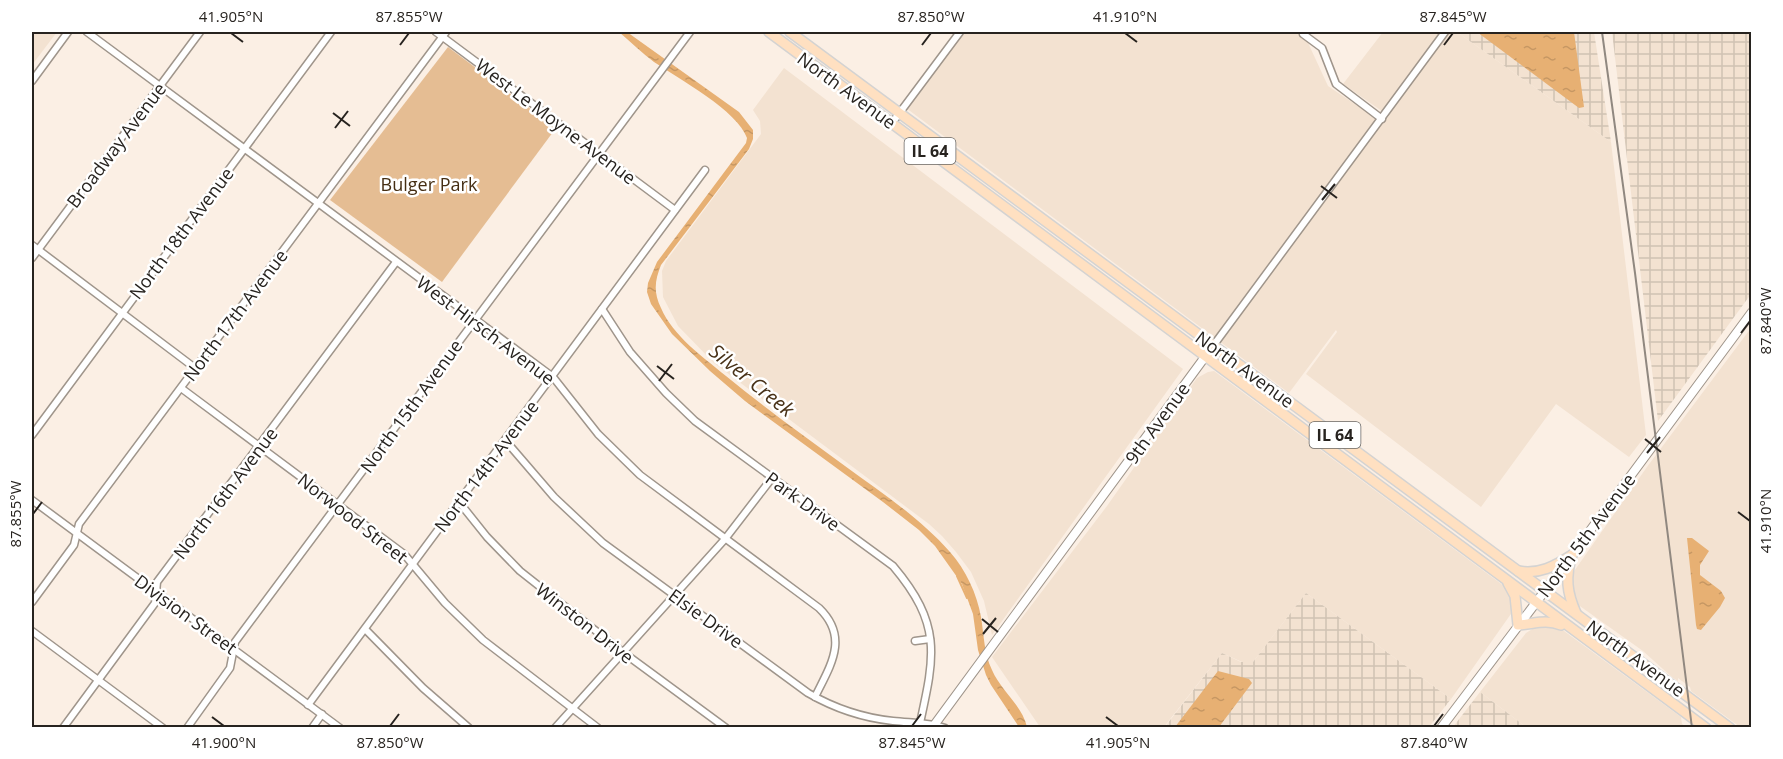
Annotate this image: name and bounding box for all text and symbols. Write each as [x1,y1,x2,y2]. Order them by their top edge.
text: 41.905°N [199,6,263,26]
text: 87.855°W [375,6,443,26]
text: 87.850°W [897,6,965,26]
text: 41.910°N [1093,6,1157,26]
text: 87.845°W [1419,6,1487,26]
street label: North Avenue [793,46,901,134]
street label: West Le Moyne Avenue [471,53,641,189]
street label: Broadway Avenue [61,77,171,213]
road number: IL 64 [904,138,956,164]
street label: North 18th Avenue [123,162,239,304]
park label: Bulger Park [381,172,478,196]
street label: North 17th Avenue [177,244,293,386]
street label: West Hirsch Avenue [412,270,560,390]
text: 87.840°W [1755,287,1775,355]
street label: North Avenue [1191,325,1299,413]
street label: North 15th Avenue [354,335,468,477]
water label: Silver Creek [704,337,801,423]
street label: 9th Avenue [1119,377,1195,469]
street label: North 14th Avenue [428,395,544,537]
street label: North 16th Avenue [167,422,283,564]
road number: IL 64 [1310,422,1360,448]
street label: Park Drive [761,466,845,536]
street label: Norwood Street [293,468,413,568]
street label: North 5th Avenue [1532,468,1640,602]
text: 87.855°W [5,480,25,548]
text: 41.910°N [1755,489,1775,553]
street label: Division Street [130,569,242,659]
street label: Winston Drive [531,577,639,669]
street label: Elsie Drive [664,583,748,653]
street label: North Avenue [1582,614,1690,702]
text: 41.900°N [192,732,256,752]
text: 87.850°W [356,732,424,752]
text: 87.845°W [878,732,946,752]
text: 41.905°N [1086,732,1150,752]
text: 87.840°W [1400,732,1468,752]

